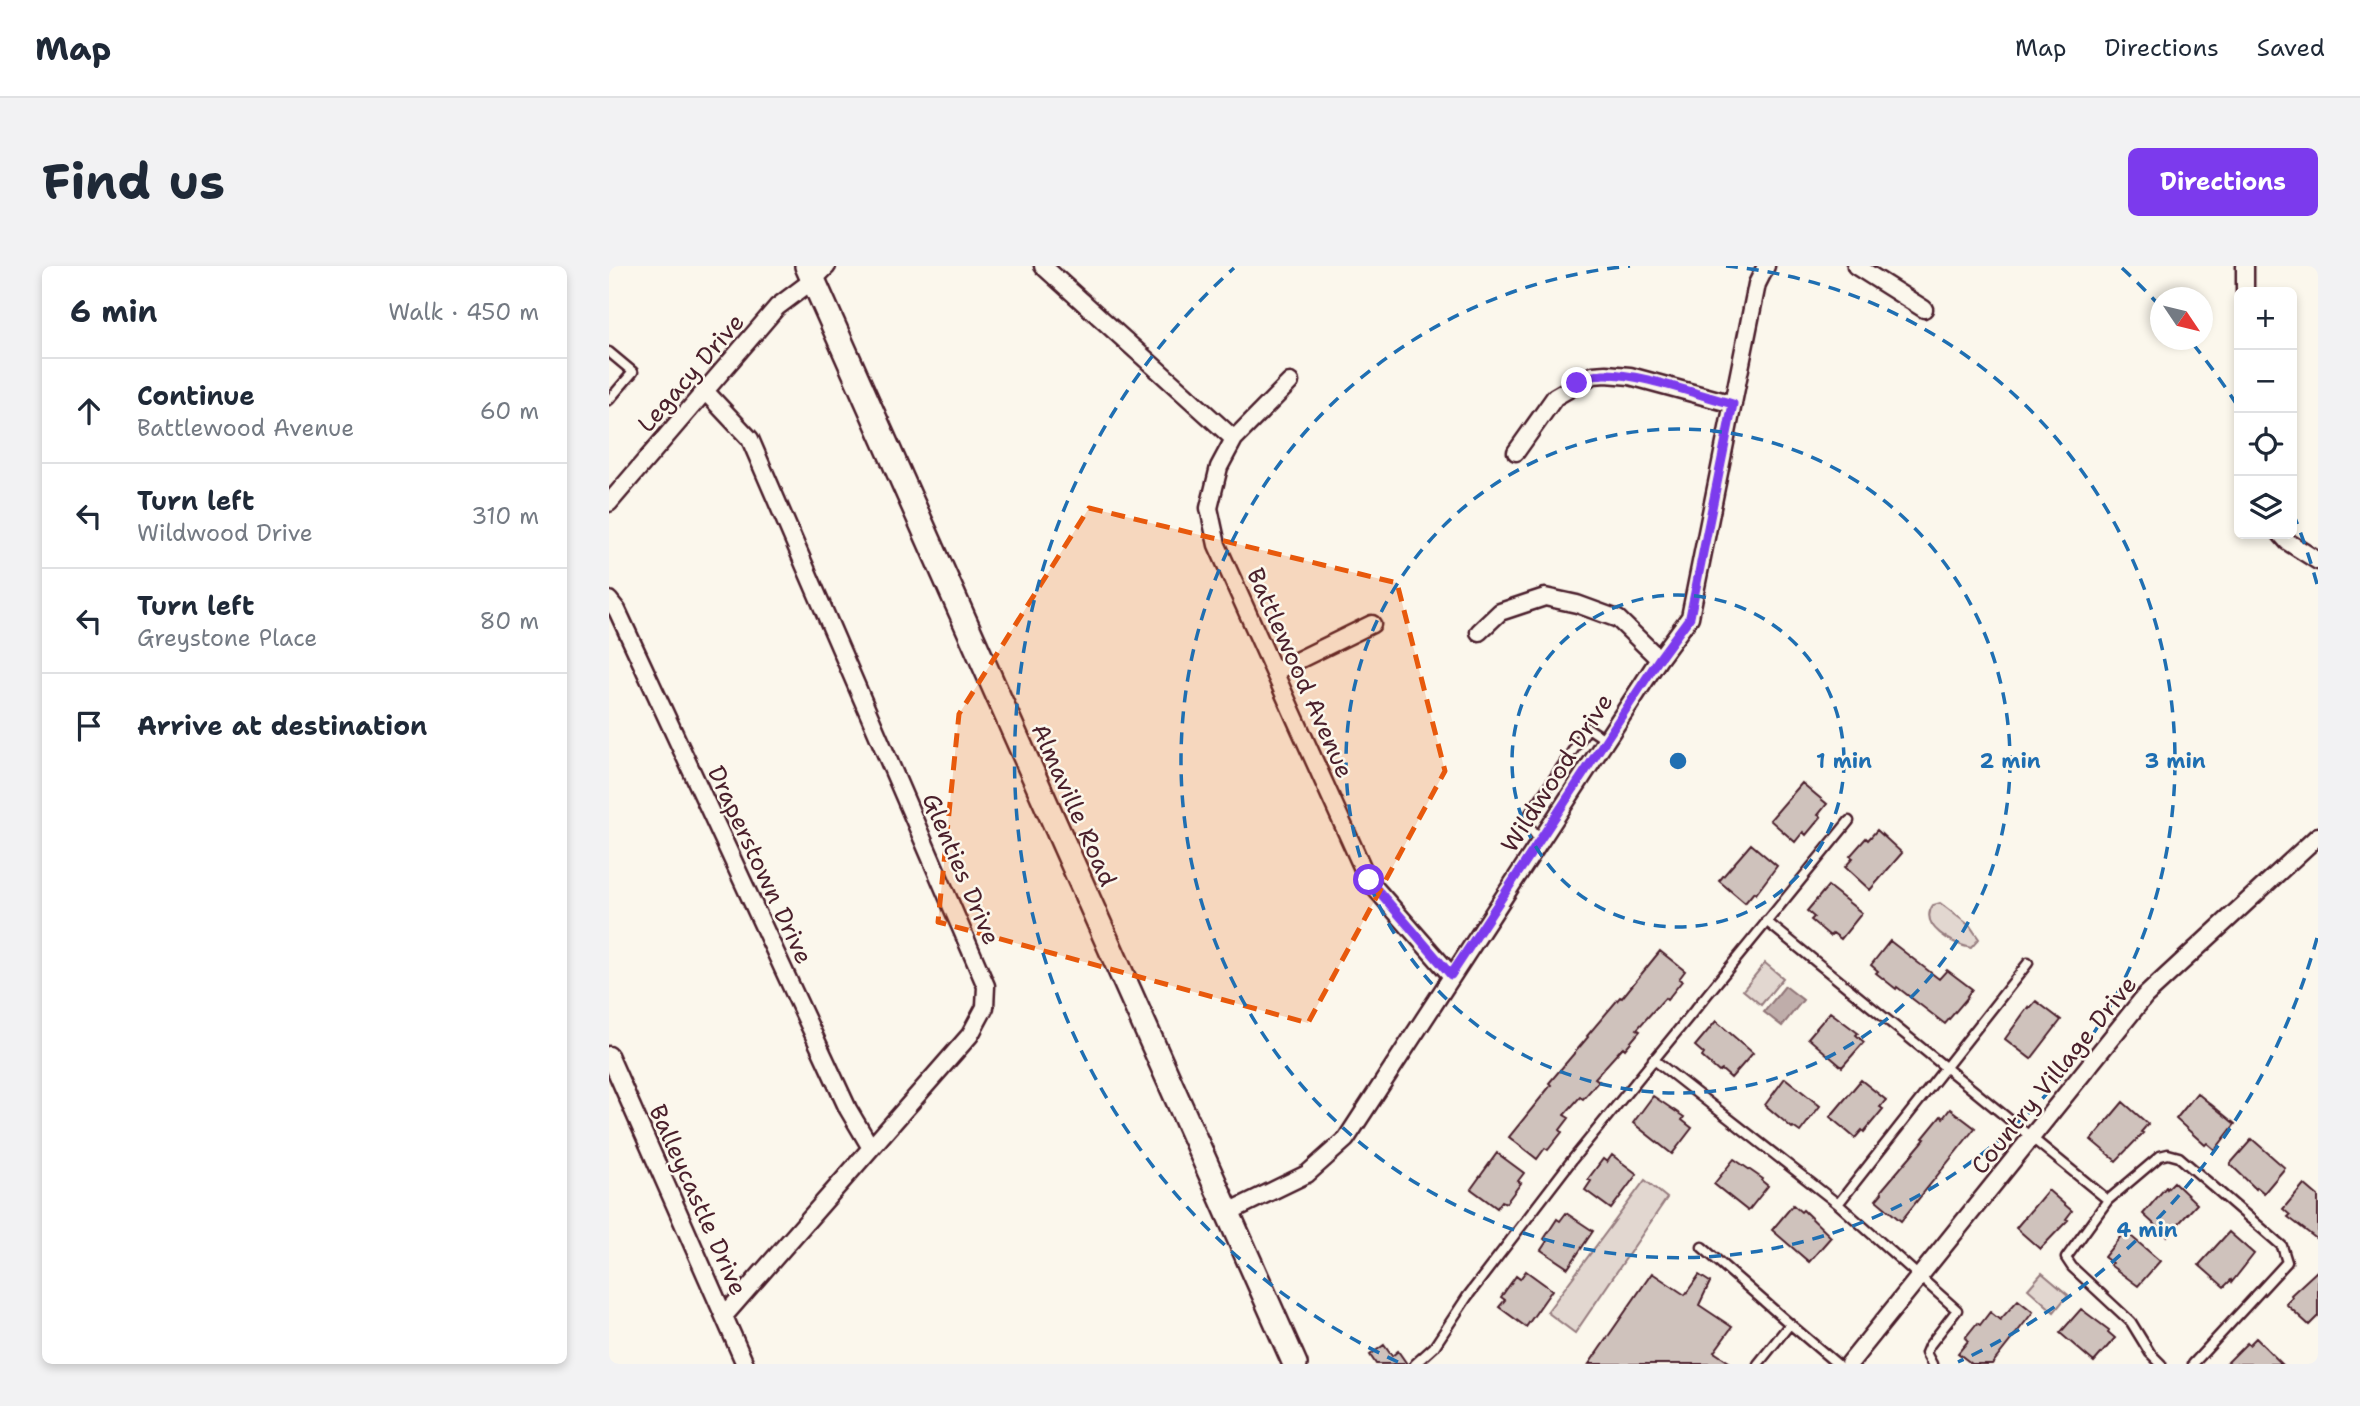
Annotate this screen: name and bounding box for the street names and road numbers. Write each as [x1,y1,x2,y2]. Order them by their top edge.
street label: Legacy Drive [630,307,752,439]
street label: Battlewood Avenue [1239,563,1361,783]
street label: Wildwood Drive [1494,687,1620,859]
street label: Almaville Road [1024,719,1124,891]
street label: Draperstown Drive [700,761,820,969]
street label: Glenties Drive [915,788,1007,950]
street label: Country Village Drive [1964,969,2144,1181]
street label: Balleycastle Drive [642,1100,754,1300]

